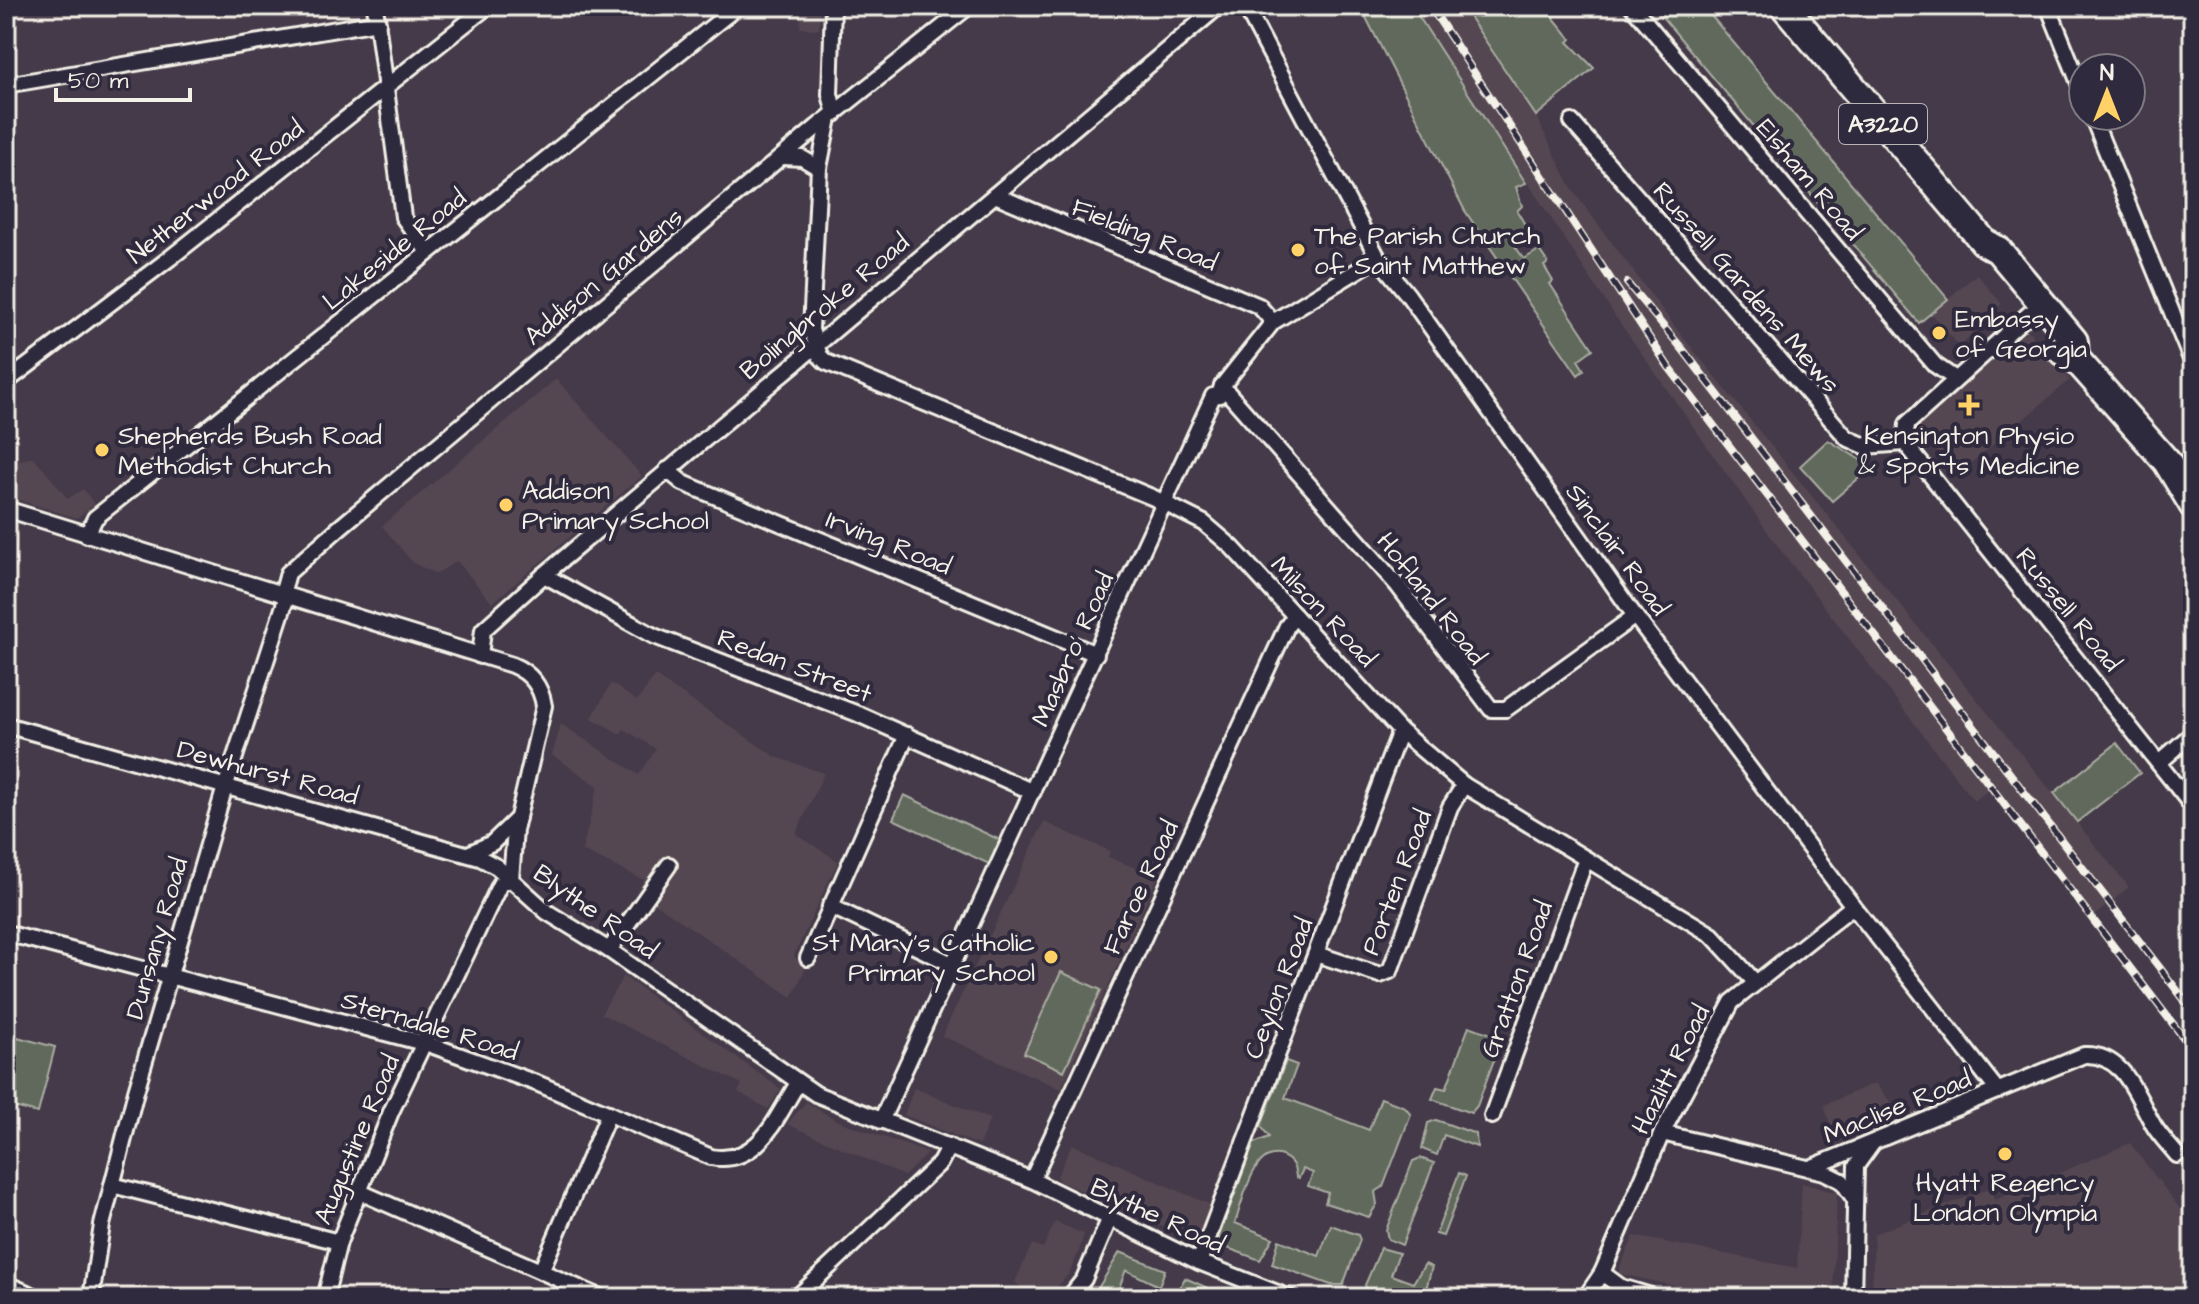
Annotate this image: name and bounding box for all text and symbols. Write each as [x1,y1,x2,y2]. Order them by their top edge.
scale bar [56,52,190,102]
north arrow [2067,52,2147,132]
text: N [2100,58,2114,89]
text: 50 m [68,64,129,98]
road number: A3220 [1839,104,1927,144]
street label: Netherwood Road [119,111,312,272]
street label: Elsham Road [1748,111,1871,248]
street label: Russell Gardens Mews [1644,174,1848,401]
street label: Lakeside Road [315,180,474,319]
street label: Fielding Road [1066,189,1223,282]
street label: Addison Gardens [516,200,691,354]
place label: The Parish Church of Saint Matthew [1314,218,1540,284]
street label: Bolingbroke Road [732,225,918,390]
marker: The Parish Church of Saint Matthew [1289,241,1307,259]
place label: Embassy of Georgia [1955,301,2087,369]
marker: Embassy of Georgia [1930,324,1948,342]
marker: Kensington Physio & Sports Medicine [1958,394,1980,416]
place label: Shepherds Bush Road Methodist Church [118,418,382,484]
place label: Kensington Physio & Sports Medicine [1858,418,2080,484]
marker: Shepherds Bush Road Methodist Church [93,441,111,459]
place label: Addison Primary School [522,473,709,541]
street label: Sinclair Road [1557,476,1678,623]
marker: Addison Primary School [497,496,515,514]
street label: Irving Road [820,501,957,586]
street label: Hofland Road [1368,525,1495,673]
street label: Russell Road [2007,540,2129,679]
street label: Milson Road [1262,548,1384,675]
street label: Masbro' Road [1023,566,1123,732]
street label: Redan Street [712,620,878,712]
street label: Dewhurst Road [173,732,362,814]
street label: Porten Road [1353,804,1441,960]
street label: Faroe Road [1094,814,1188,960]
street label: Dunsany Road [117,853,199,1024]
street label: Blythe Road [525,856,665,970]
street label: Gratton Road [1472,896,1562,1063]
street label: Ceylon Road [1236,913,1324,1065]
place label: St Mary's Catholic Primary School [812,925,1035,993]
marker: St Mary's Catholic Primary School [1042,948,1060,966]
street label: Sterndale Road [337,982,523,1070]
street label: Hazlitt Road [1623,998,1719,1140]
street label: Augustine Road [305,1049,411,1231]
street label: Maclise Road [1818,1061,1977,1153]
marker: Hyatt Regency London Olympia [1996,1145,2014,1163]
place label: Hyatt Regency London Olympia [1913,1165,2097,1233]
street label: Blythe Road [1084,1169,1231,1265]

